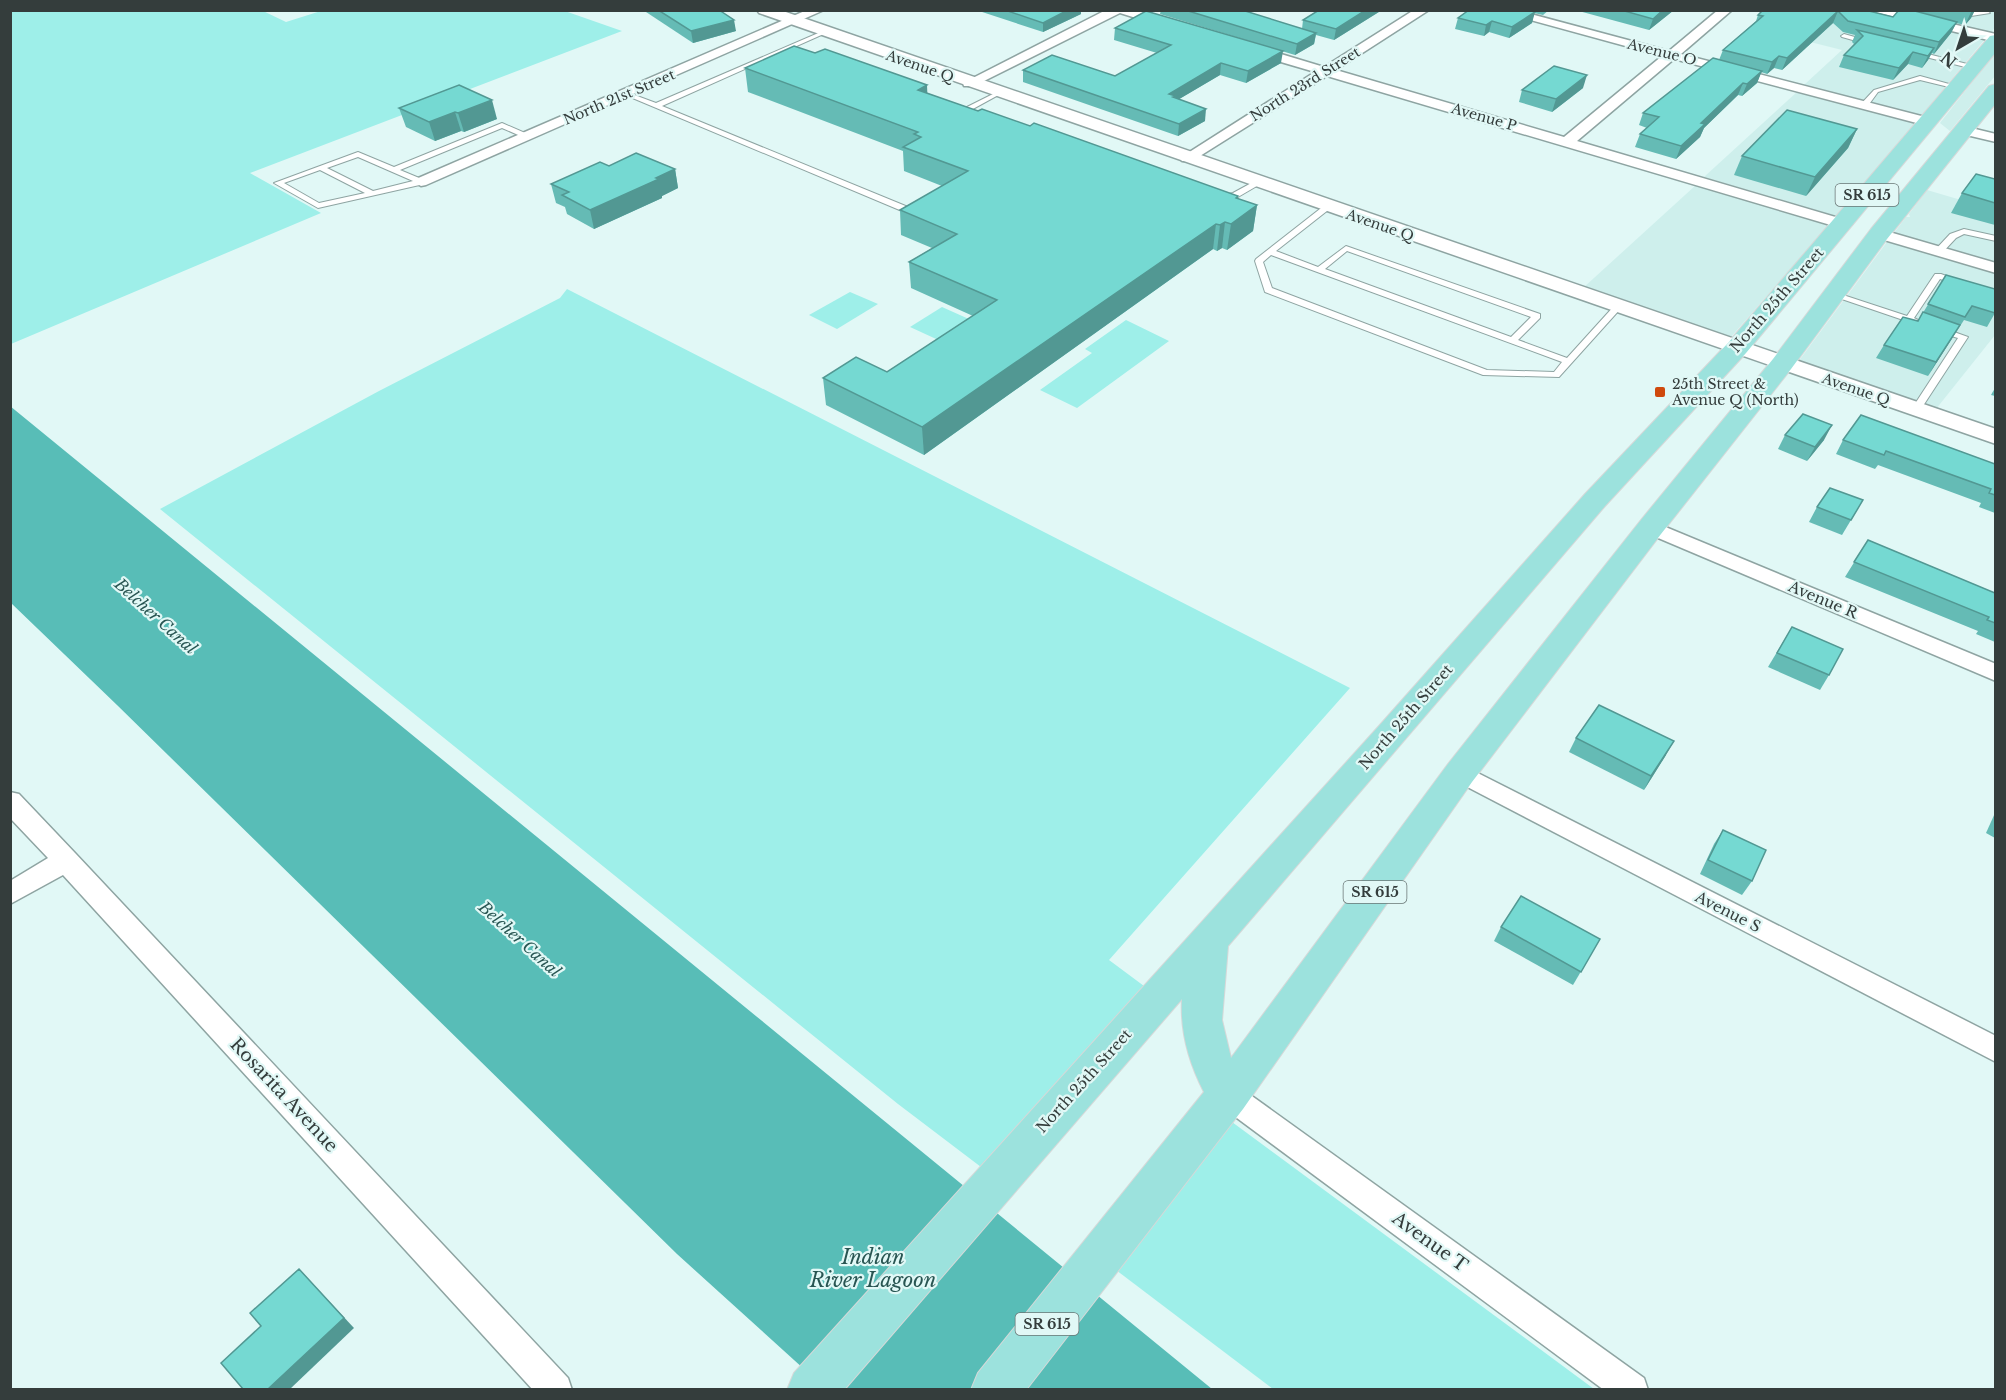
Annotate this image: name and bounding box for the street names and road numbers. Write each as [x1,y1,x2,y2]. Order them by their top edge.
street label: Avenue O [1625,34,1698,69]
street label: North 23rd Street [1247,43,1364,125]
street label: Avenue Q [883,46,957,86]
street label: North 21st Street [560,65,678,129]
street label: Avenue P [1448,99,1519,135]
road number: SR 615 [1836,184,1898,206]
street label: Avenue Q [1343,205,1417,245]
street label: North 25th Street [1726,243,1828,356]
street label: Avenue Q [1819,369,1893,409]
street label: Avenue R [1785,576,1862,623]
street label: North 25th Street [1355,660,1457,773]
road number: SR 615 [1344,881,1406,903]
street label: Avenue S [1691,886,1764,936]
street label: North 25th Street [1032,1024,1136,1137]
street label: Rosarita Avenue [225,1033,343,1157]
street label: Avenue T [1387,1207,1472,1277]
road number: SR 615 [1016,1313,1078,1335]

